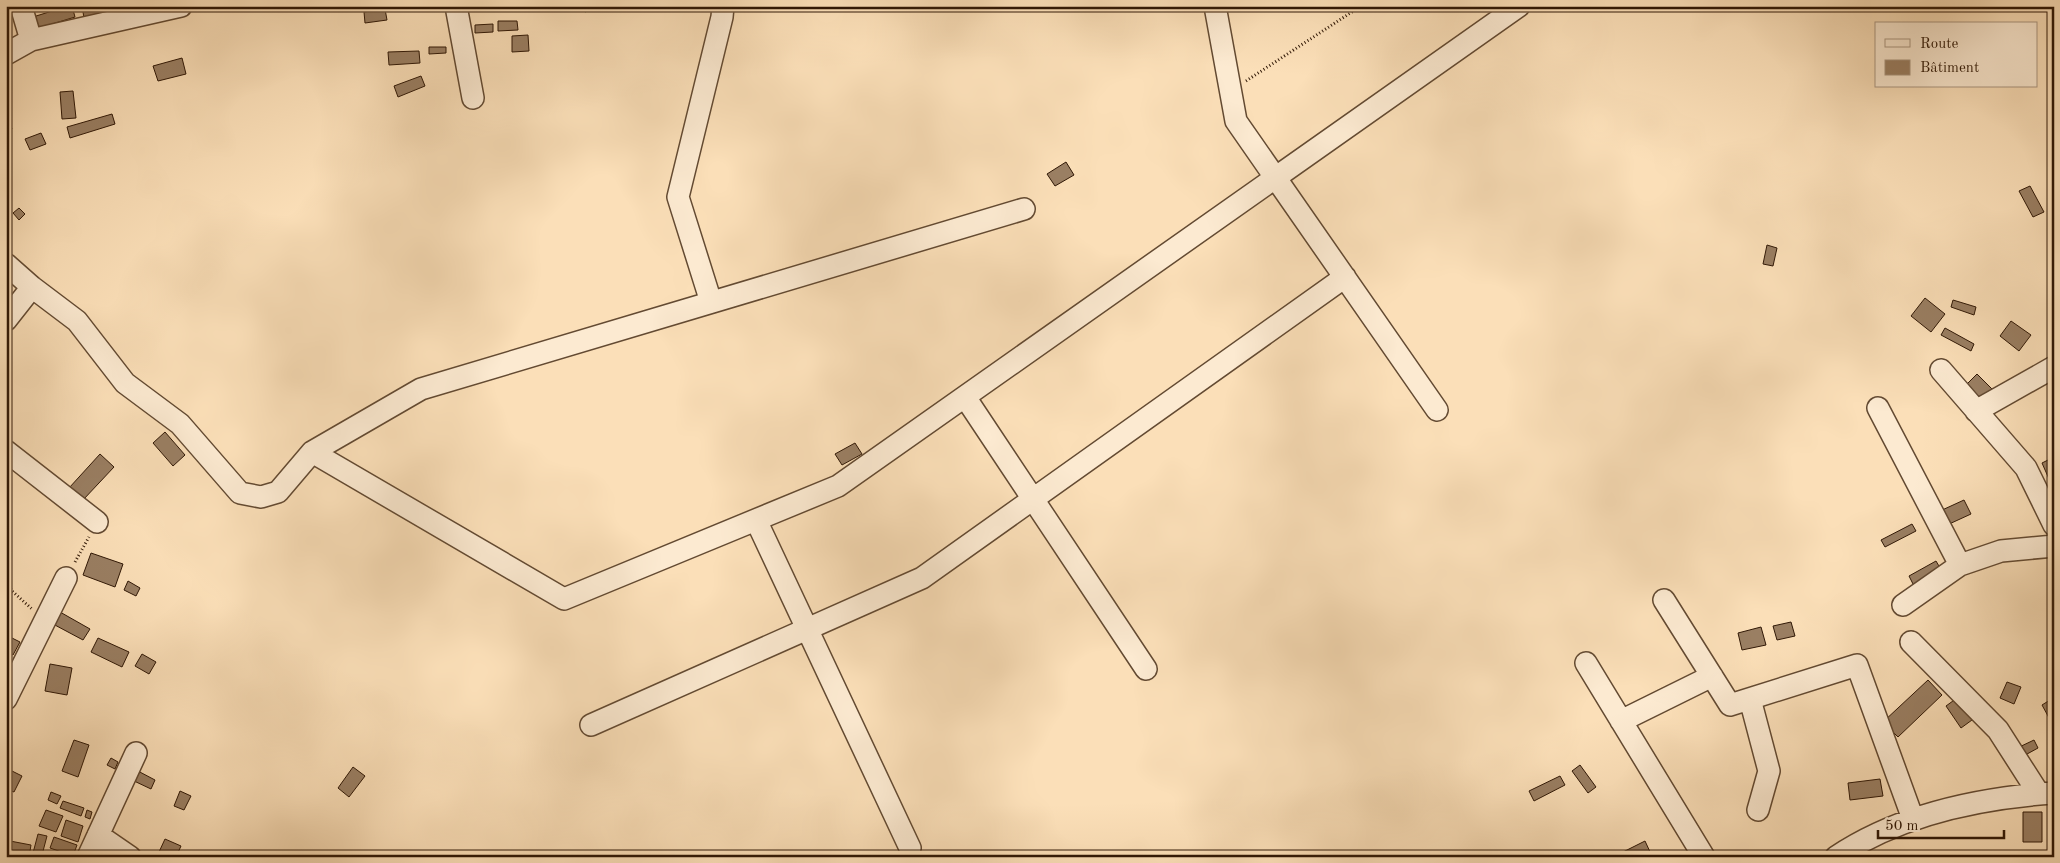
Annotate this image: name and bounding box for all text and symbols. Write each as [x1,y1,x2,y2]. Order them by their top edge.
legend [1875,22,2038,88]
text: Route [1920,37,1958,52]
text: Bâtiment [1920,61,1979,76]
scale bar [1878,808,2004,840]
text: 50 m [1885,819,1919,834]

